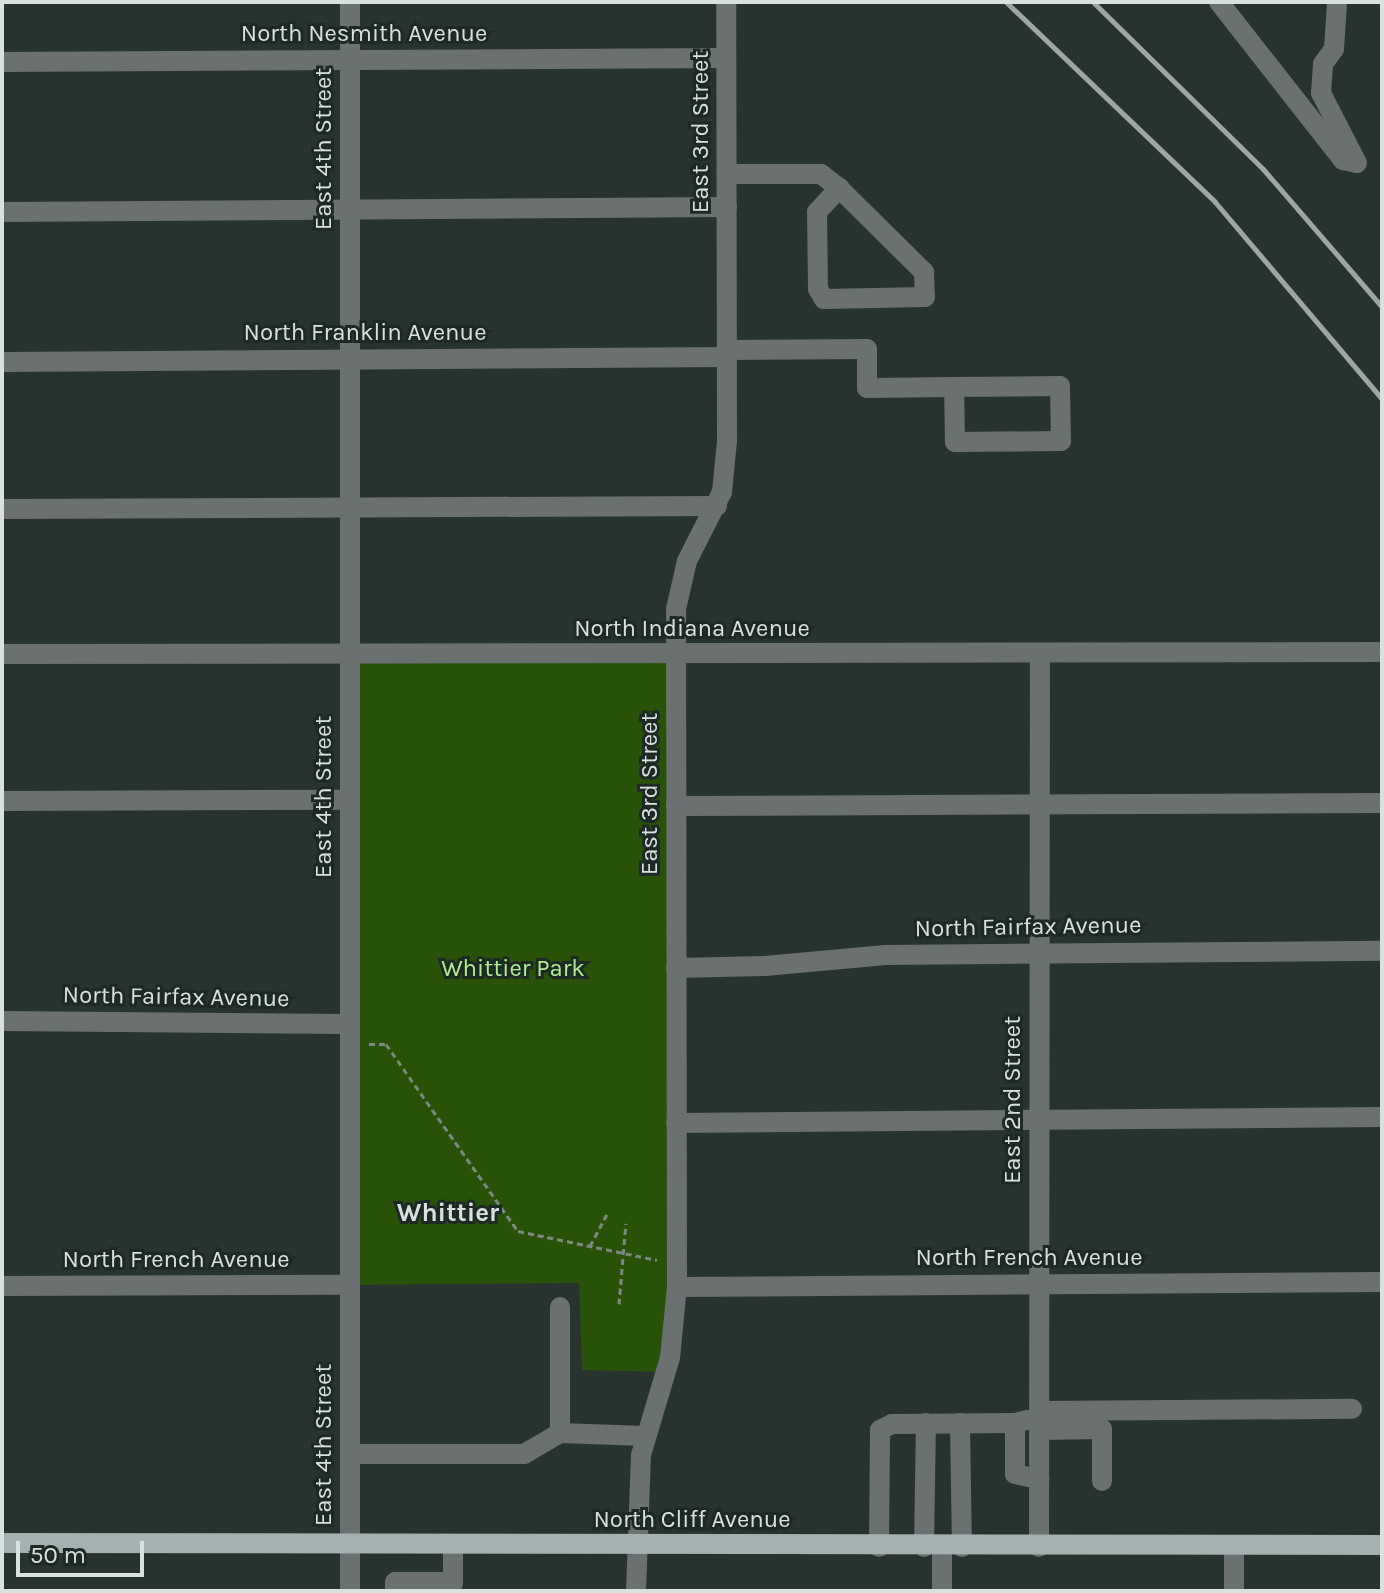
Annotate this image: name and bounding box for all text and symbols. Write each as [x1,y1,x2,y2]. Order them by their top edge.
street label: North Nesmith Avenue [241,20,487,48]
street label: East 3rd Street [687,51,715,213]
street label: East 4th Street [310,68,338,230]
street label: North Franklin Avenue [244,319,486,347]
street label: North Indiana Avenue [574,615,810,643]
street label: East 3rd Street [636,713,664,875]
street label: East 4th Street [310,716,338,878]
street label: North Fairfax Avenue [914,911,1142,943]
park label: Whittier Park [441,955,585,983]
street label: North Fairfax Avenue [62,981,290,1013]
street label: East 2nd Street [999,1016,1027,1184]
district label: Whittier [397,1197,499,1229]
street label: North French Avenue [915,1244,1143,1272]
street label: North French Avenue [62,1246,290,1274]
street label: East 4th Street [310,1364,338,1526]
street label: North Cliff Avenue [593,1506,791,1534]
scale bar [20,1525,148,1575]
text: 50 m [30,1541,86,1569]

